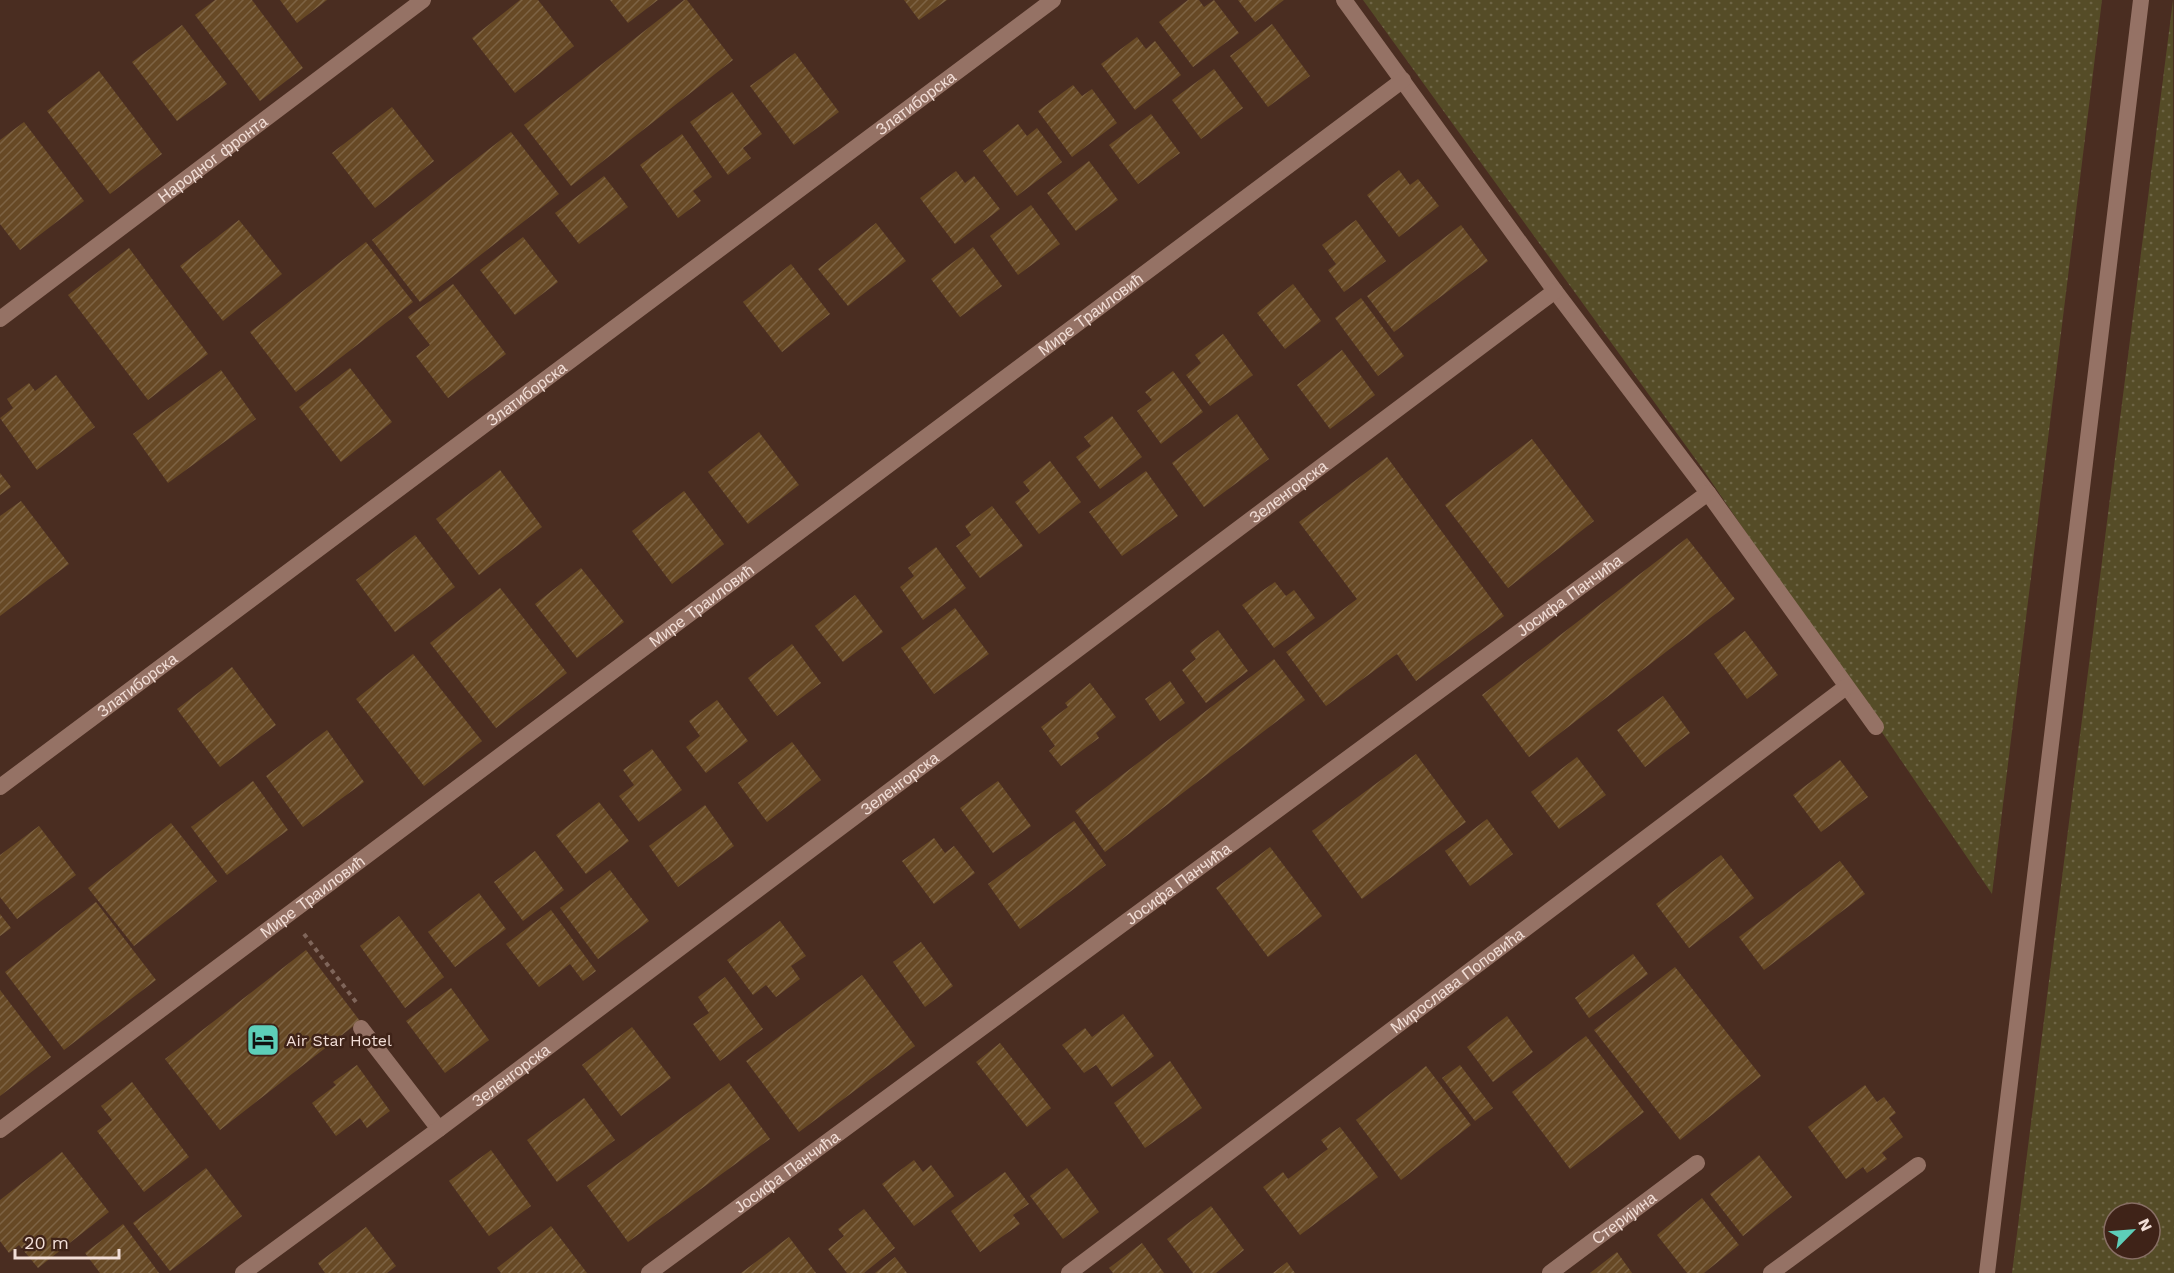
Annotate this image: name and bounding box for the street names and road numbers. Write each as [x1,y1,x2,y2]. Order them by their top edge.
street label: Златиборска [872,67,960,139]
street label: Народног фронта [154,112,271,207]
street label: Мире Траиловић [1035,269,1147,360]
street label: Златиборска [483,358,570,430]
street label: Зеленгорска [1246,456,1331,527]
street label: Јосифа Панчића [1513,551,1626,640]
street label: Мире Траиловић [646,560,758,651]
street label: Златиборска [94,649,181,721]
street label: Зеленгорска [857,748,943,819]
street label: Јосифа Панчића [1122,839,1235,929]
street label: Мире Траиловић [256,851,369,942]
street label: Мирослава Поповића [1387,924,1528,1037]
street label: Зеленгорска [468,1040,554,1111]
street label: Јосифа Панчића [731,1127,843,1217]
street label: Стеријина [1588,1188,1660,1249]

